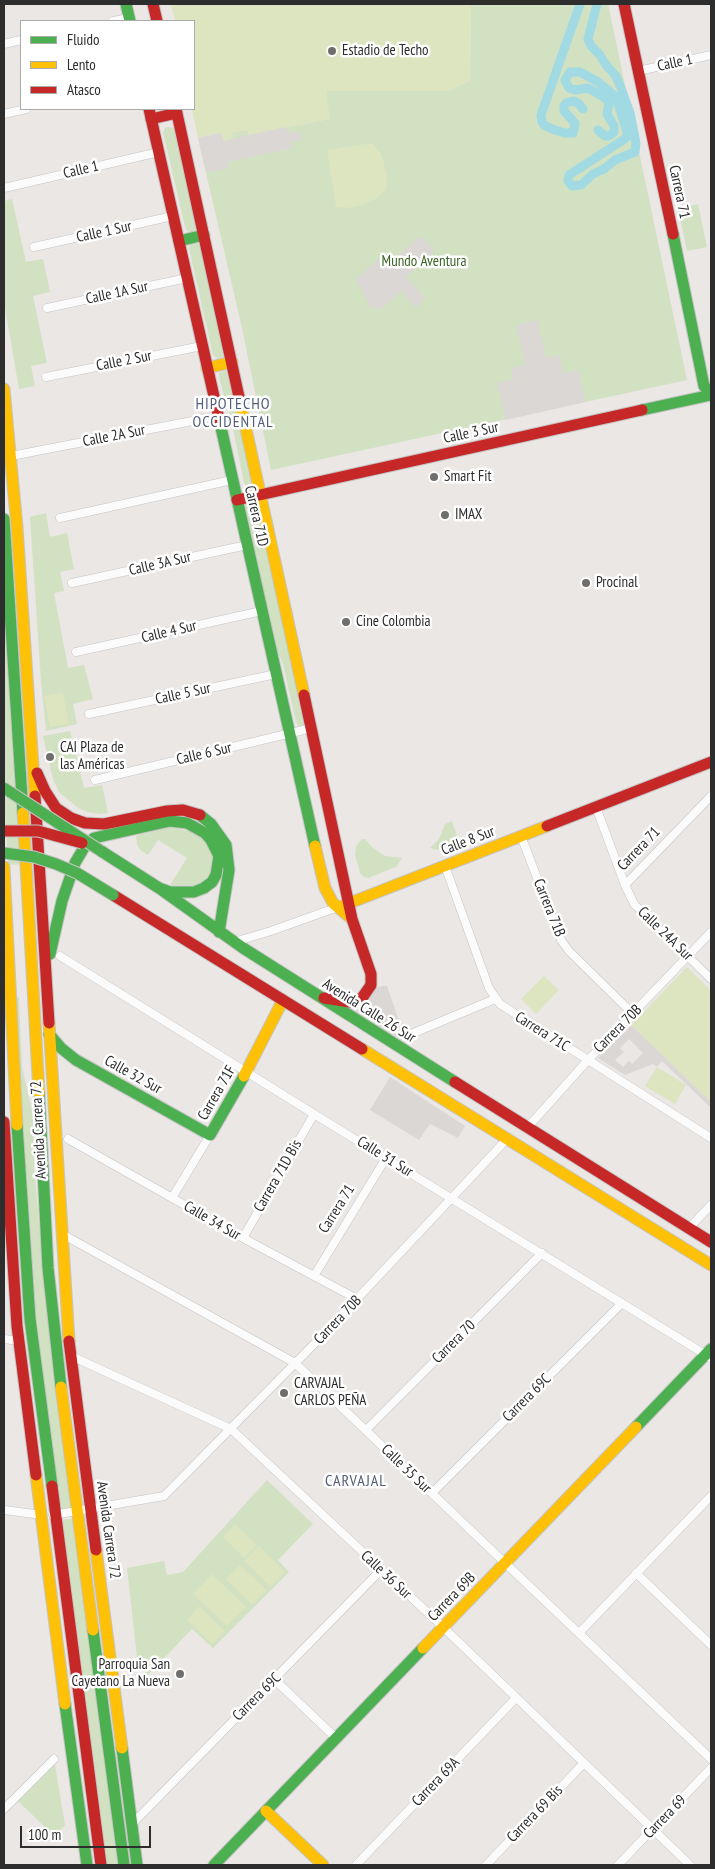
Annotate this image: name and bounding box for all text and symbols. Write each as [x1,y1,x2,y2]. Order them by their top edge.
legend [20,20,195,110]
text: Fluido [67,30,99,49]
place label: Estadio de Techo [342,42,429,60]
marker: Estadio de Techo [326,45,338,57]
street label: Calle 1 [656,50,694,76]
text: Lento [67,55,96,74]
text: Atasco [67,80,101,99]
street label: Calle 1 [62,157,100,183]
street label: Carrera 71 [665,164,693,220]
street label: Calle 1 Sur [75,217,133,247]
park label: Mundo Aventura [382,253,466,271]
street label: Calle 1A Sur [84,278,150,308]
street label: Calle 2 Sur [95,347,153,375]
district label: HIPOTECHO OCCIDENTAL [191,394,275,432]
street label: Calle 3 Sur [442,418,500,448]
street label: Calle 2A Sur [81,421,147,451]
place label: Smart Fit [444,468,492,486]
marker: Smart Fit [428,471,440,483]
street label: Carrera 71D [240,484,272,548]
place label: IMAX [455,506,482,524]
marker: IMAX [439,509,451,521]
street label: Calle 3A Sur [127,548,193,580]
place label: Procinal [596,574,638,592]
marker: Procinal [580,577,592,589]
place label: Cine Colombia [356,613,431,631]
marker: Cine Colombia [340,616,352,628]
street label: Calle 4 Sur [140,617,198,647]
street label: Calle 5 Sur [154,679,212,709]
place label: CAI Plaza de las Américas [60,739,125,774]
street label: Calle 6 Sur [175,739,233,769]
marker: CAI Plaza de las Américas [44,751,56,763]
street label: Calle 8 Sur [439,823,497,859]
street label: Carrera 71 [614,823,664,875]
street label: Carrera 71B [529,876,569,940]
street label: Calle 24A Sur [634,903,696,965]
street label: Avenida Calle 26 Sur [319,975,419,1047]
street label: Carrera 70B [590,1001,646,1057]
street label: Carrera 71C [511,1008,573,1056]
street label: Calle 32 Sur [101,1052,165,1098]
street label: Carrera 71F [194,1062,240,1124]
street label: Avenida Carrera 72 [27,1081,51,1179]
street label: Calle 31 Sur [354,1133,416,1181]
street label: Carrera 71D Bis [250,1137,306,1215]
street label: Carrera 71 [315,1181,359,1237]
street label: Calle 34 Sur [180,1198,244,1244]
street label: Carrera 70B [310,1292,366,1348]
street label: Carrera 70 [429,1317,479,1367]
street label: Carrera 69C [499,1370,555,1426]
place label: CARVAJAL CARLOS PEÑA [294,1375,366,1410]
marker: CARVAJAL CARLOS PEÑA [278,1387,290,1399]
street label: Calle 35 Sur [377,1441,435,1497]
district label: CARVAJAL [324,1471,388,1491]
street label: Avenida Carrera 72 [92,1480,124,1580]
street label: Calle 36 Sur [357,1547,415,1603]
street label: Carrera 69B [424,1569,480,1625]
place label: Parroquia San Cayetano La Nueva [72,1656,170,1691]
marker: Parroquia San Cayetano La Nueva [174,1668,186,1680]
street label: Carrera 69C [229,1669,285,1725]
street label: Carrera 69A [408,1754,464,1810]
street label: Carrera 69 Bis [503,1782,567,1846]
street label: Carrera 69 [640,1791,690,1843]
scale bar [22,1816,154,1848]
text: 100 m [28,1825,61,1844]

